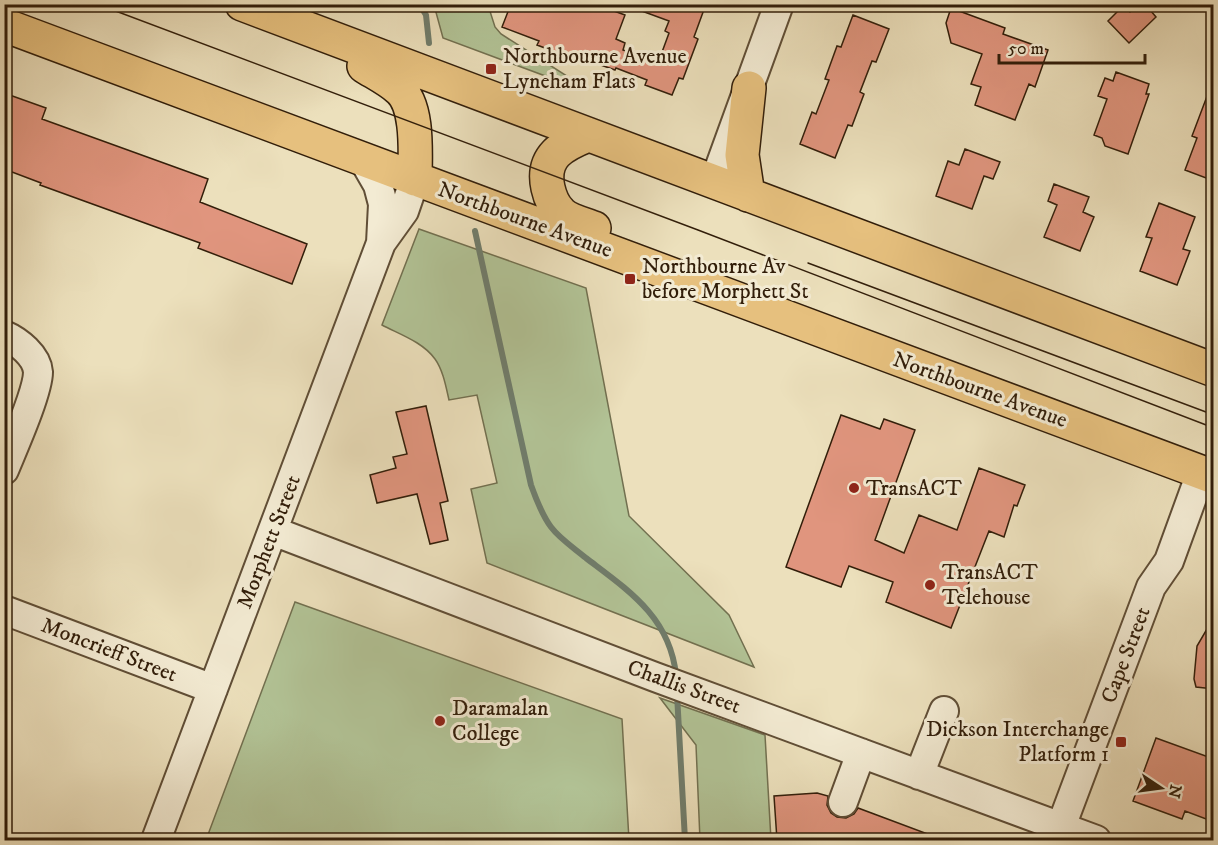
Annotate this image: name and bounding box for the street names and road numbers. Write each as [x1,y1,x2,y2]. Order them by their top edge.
street label: Northbourne Avenue [434,176,616,264]
street label: Northbourne Avenue [889,346,1071,434]
street label: Morphett Street [231,471,307,613]
street label: Cape Street [1095,603,1157,707]
street label: Moncrieff Street [37,612,181,688]
street label: Challis Street [624,654,744,720]

